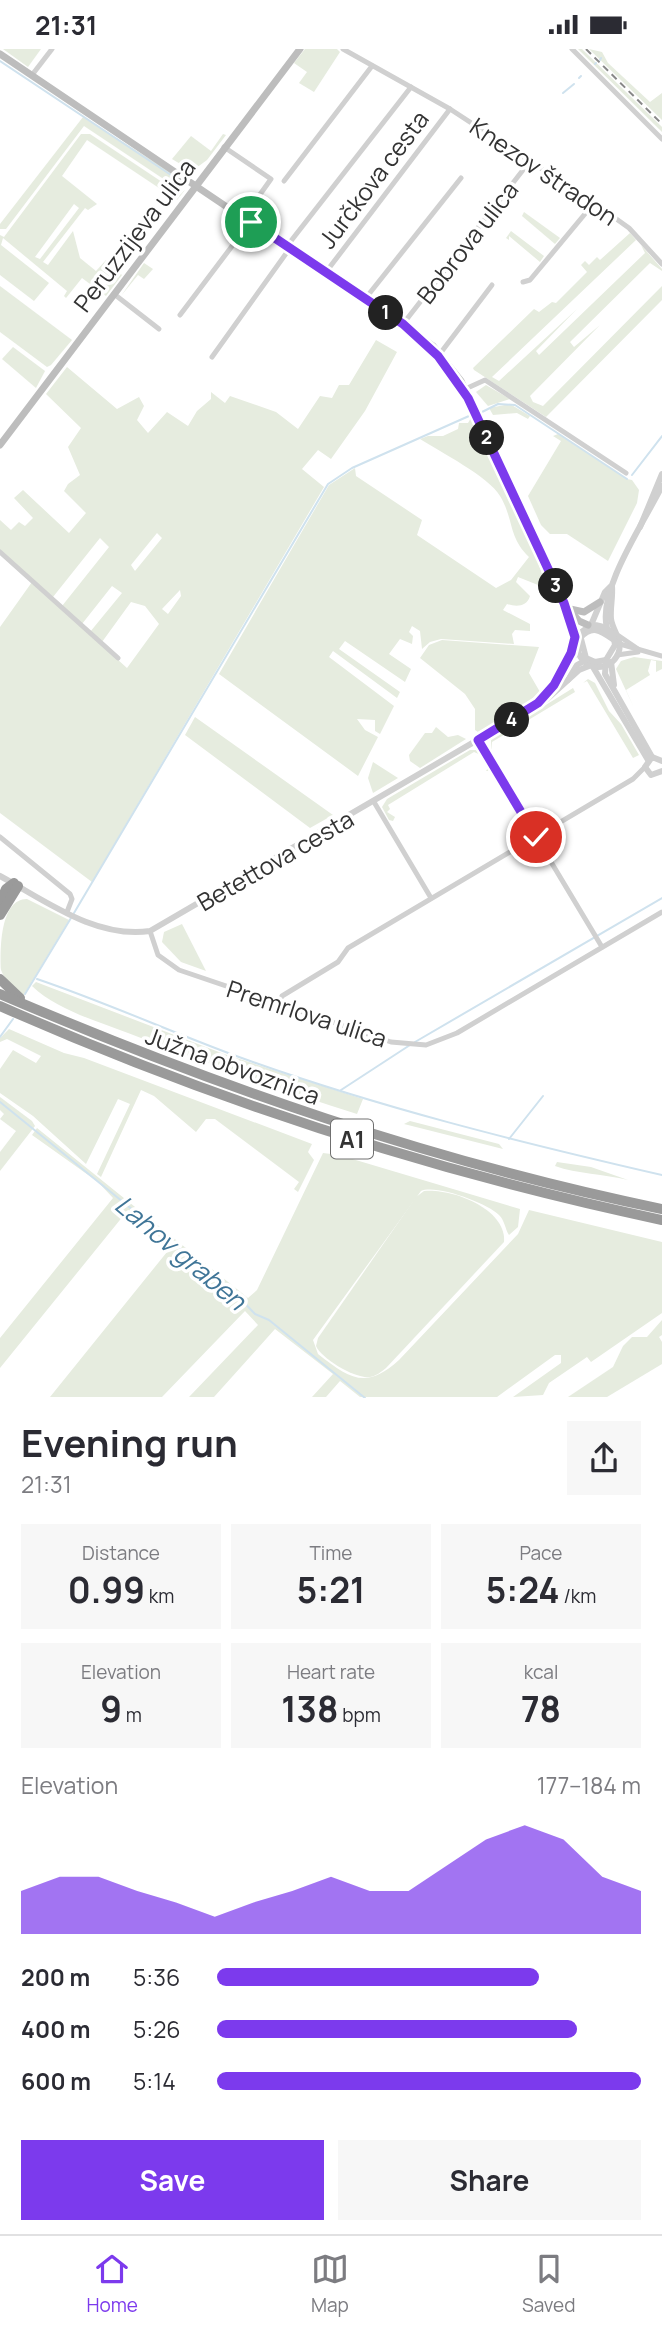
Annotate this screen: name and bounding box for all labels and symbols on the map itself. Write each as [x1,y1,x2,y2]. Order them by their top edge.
street label: Jurčkova cesta [310,103,436,255]
street label: Knezov štradon [464,109,624,233]
street label: Peruzzijeva ulica [66,152,202,318]
street label: Bobrova ulica [409,174,525,310]
pin [221,192,281,252]
pin: 1 [368,295,404,331]
pin: 2 [470,421,504,455]
pin: 3 [538,569,574,603]
pin: 4 [494,703,530,737]
street label: Betettova cesta [191,802,359,918]
pin [506,807,566,867]
street label: Premrlova ulica [223,972,391,1054]
street label: Južna obvoznica [141,1018,325,1112]
road number: A1 [331,1119,373,1159]
water label: Lahov graben [108,1187,255,1318]

